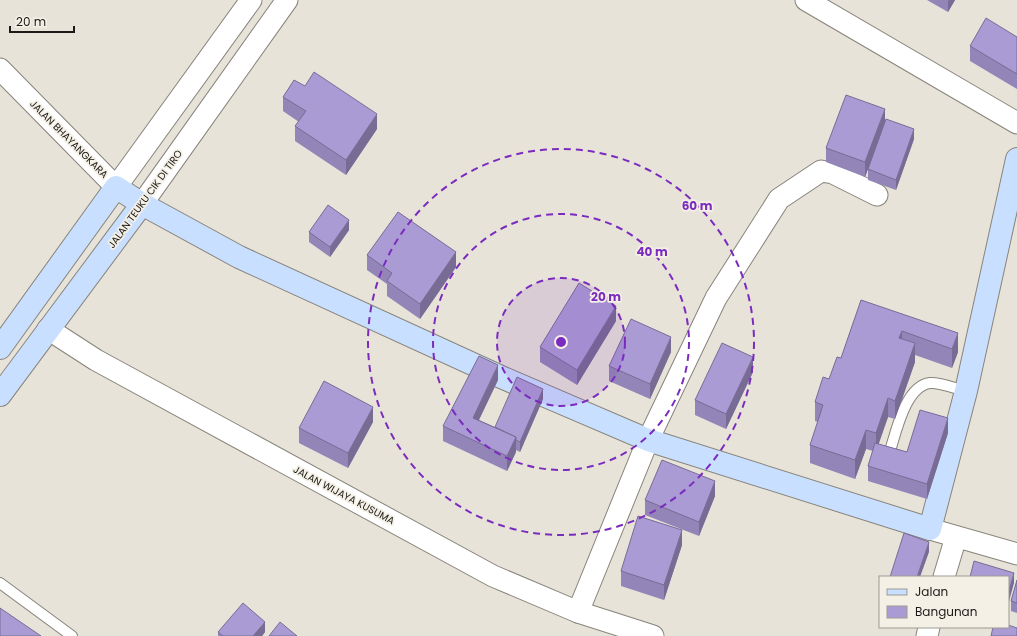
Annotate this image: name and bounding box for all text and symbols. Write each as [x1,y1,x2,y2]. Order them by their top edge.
scale bar [10,8,74,34]
text: 20 m [16,13,46,30]
street label: JALAN BHAYANGKARA [26,96,112,182]
street label: JALAN TEUKU CIK DI TIRO [104,147,186,251]
text: 60 m [682,197,713,214]
text: 40 m [636,243,668,260]
text: 20 m [591,288,621,305]
centre of rings [554,335,568,349]
street label: JALAN WIJAYA KUSUMA [291,462,398,528]
legend [879,576,1009,628]
text: Jalan [915,583,948,600]
text: Bangunan [915,603,977,620]

